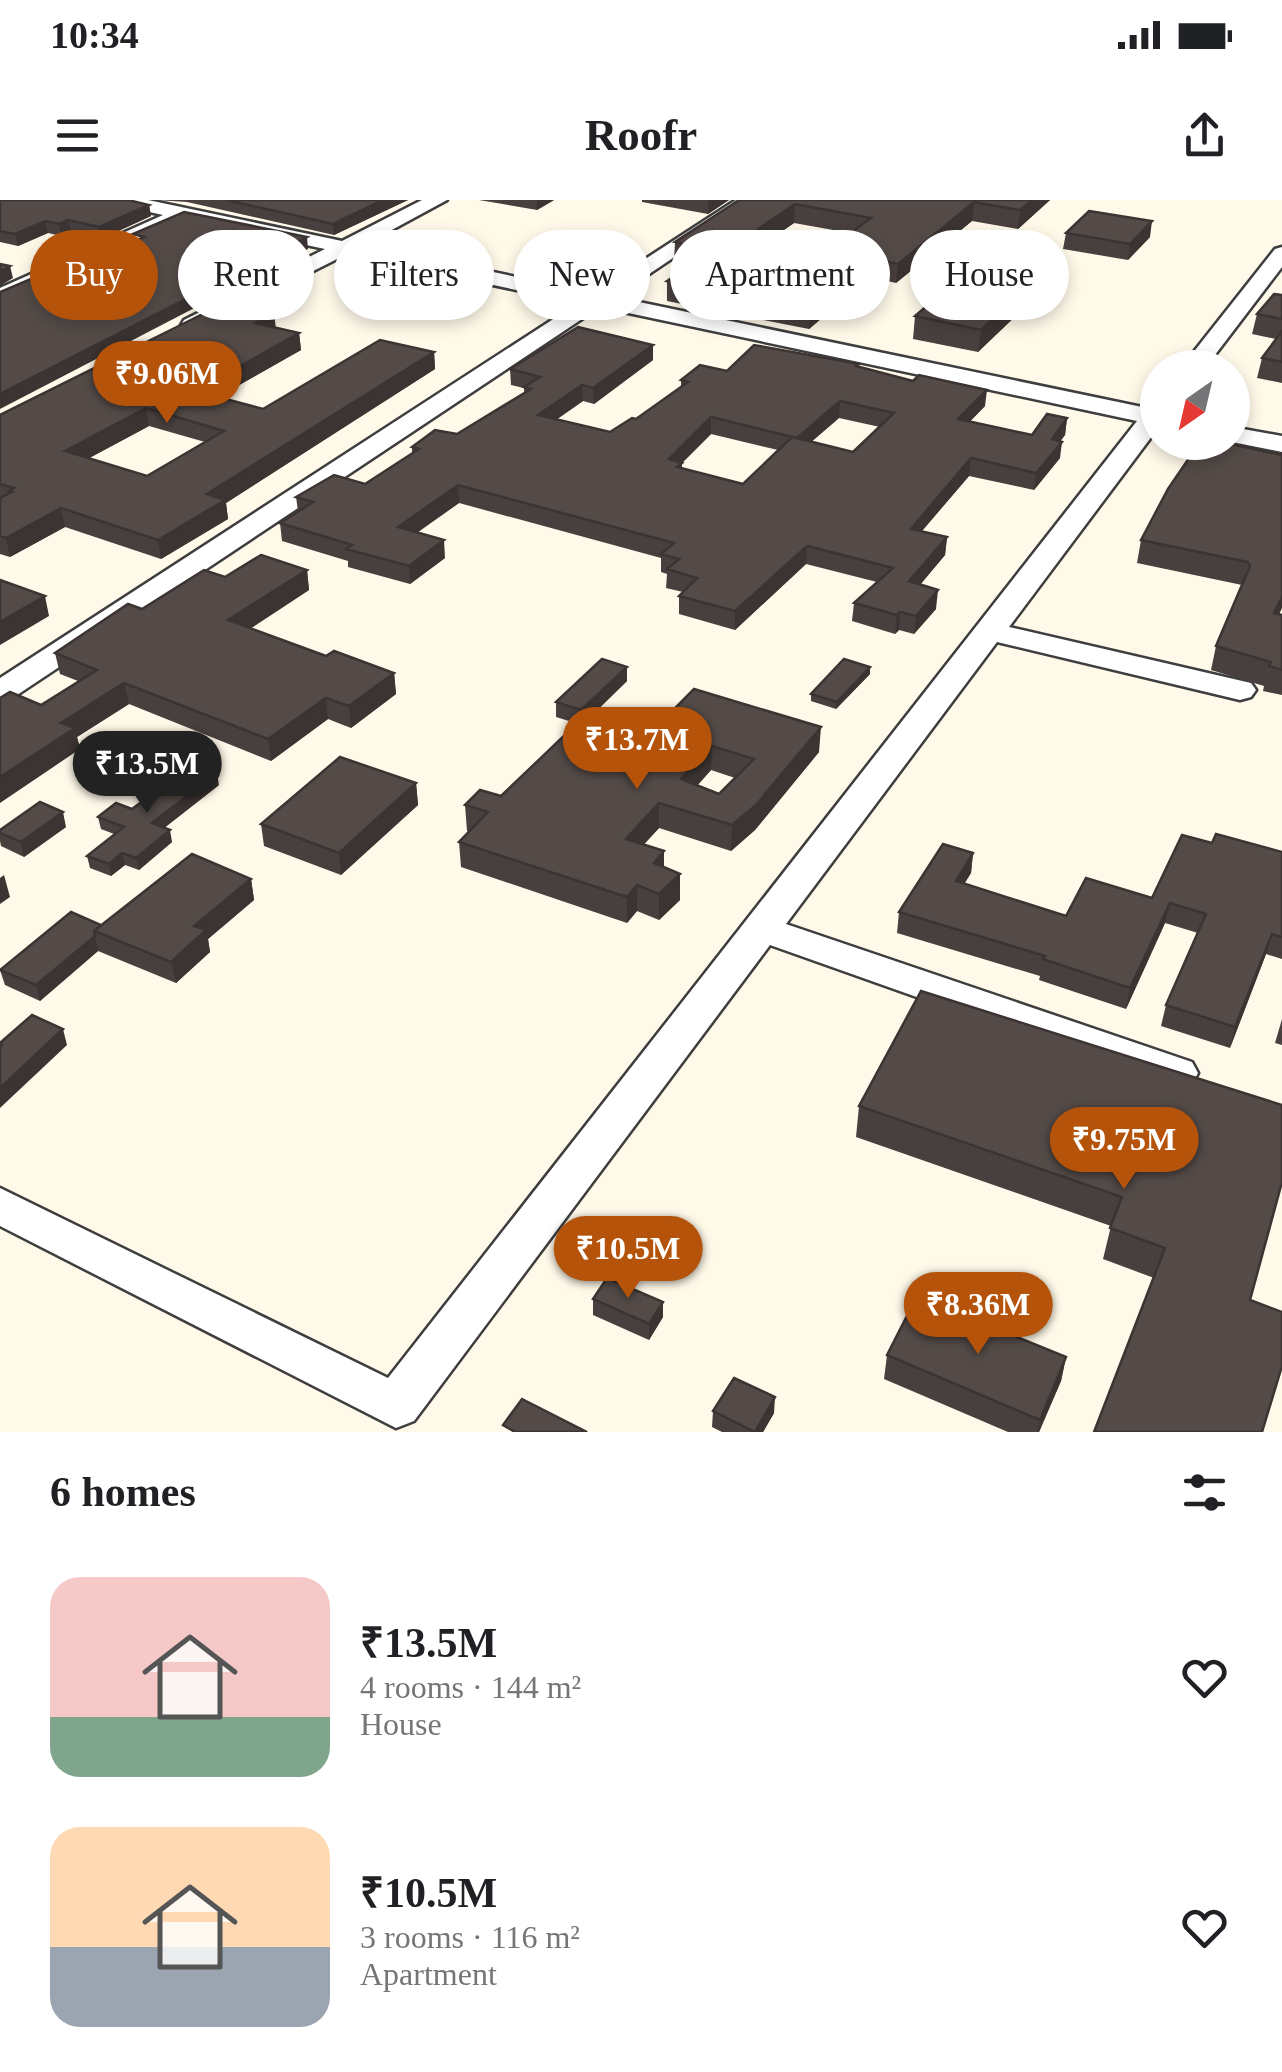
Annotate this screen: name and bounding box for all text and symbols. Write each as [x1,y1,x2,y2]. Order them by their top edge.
text: 10:34 [50,14,139,56]
icon: menu [50,108,105,163]
icon: share [1177,108,1232,163]
text: Roofr [585,110,697,160]
chip: Buy [30,230,158,320]
chip: Rent [178,230,314,320]
chip: Filters [334,230,494,320]
chip: New [514,230,650,320]
chip: Apartment [670,230,890,320]
chip: House [910,230,1069,320]
pin: ₹9.06M [86,341,248,426]
north arrow [1140,350,1250,460]
map controls [1140,350,1250,460]
text: ₹9.06M [115,355,219,391]
pin: ₹13.7M [556,707,718,792]
text: ₹13.7M [585,721,689,757]
pin: ₹13.5M [66,731,228,816]
text: ₹13.5M [95,745,199,781]
pin: ₹9.75M [1043,1107,1205,1192]
text: ₹9.75M [1072,1121,1176,1157]
pin: ₹10.5M [547,1216,709,1301]
text: ₹10.5M [576,1230,680,1266]
pin: ₹8.36M [897,1272,1059,1357]
text: ₹8.36M [926,1286,1030,1322]
icon: filters [1177,1465,1232,1520]
text: 6 homes [50,1469,196,1515]
icon: home [130,1617,250,1737]
text: ₹13.5M [360,1620,497,1666]
icon: heart [1177,1650,1232,1705]
text: 4 rooms · 144 m² [360,1669,581,1705]
text: House [360,1706,442,1742]
icon: home [130,1867,250,1987]
text: ₹10.5M [360,1870,497,1916]
icon: heart [1177,1900,1232,1955]
text: 3 rooms · 116 m² [360,1919,580,1955]
text: Apartment [360,1956,497,1992]

